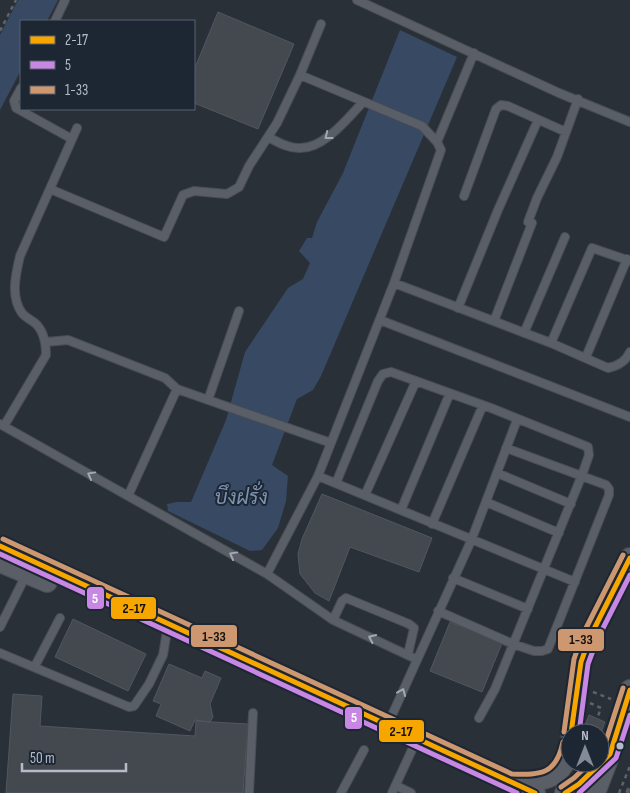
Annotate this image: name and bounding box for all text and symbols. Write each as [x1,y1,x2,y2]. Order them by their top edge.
legend [20,20,195,110]
text: 2-17 [65,31,88,50]
text: 5 [65,56,71,75]
text: 1-33 [65,81,88,100]
one-way arrow [325,130,334,138]
one-way arrow [88,472,97,482]
water label: บึงฝรั่ง [214,481,268,510]
one-way arrow [229,552,238,562]
line badge: 5 [86,586,105,610]
text: 5 [92,590,98,607]
line badge: 2-17 [110,596,157,620]
text: 2-17 [123,600,146,617]
line badge: 1-33 [190,624,238,648]
text: 1-33 [202,628,226,645]
line badge: 1-33 [557,628,605,652]
text: 1-33 [569,631,593,648]
one-way arrow [369,634,378,644]
one-way arrow [395,688,406,697]
line badge: 5 [344,706,363,730]
text: 5 [351,709,357,726]
line badge: 2-17 [378,719,425,743]
text: 2-17 [390,723,413,740]
north arrow [560,723,610,773]
text: N [581,727,589,744]
scale bar [22,740,126,772]
unlabelled marker [615,741,625,751]
text: 50 m [30,749,55,768]

